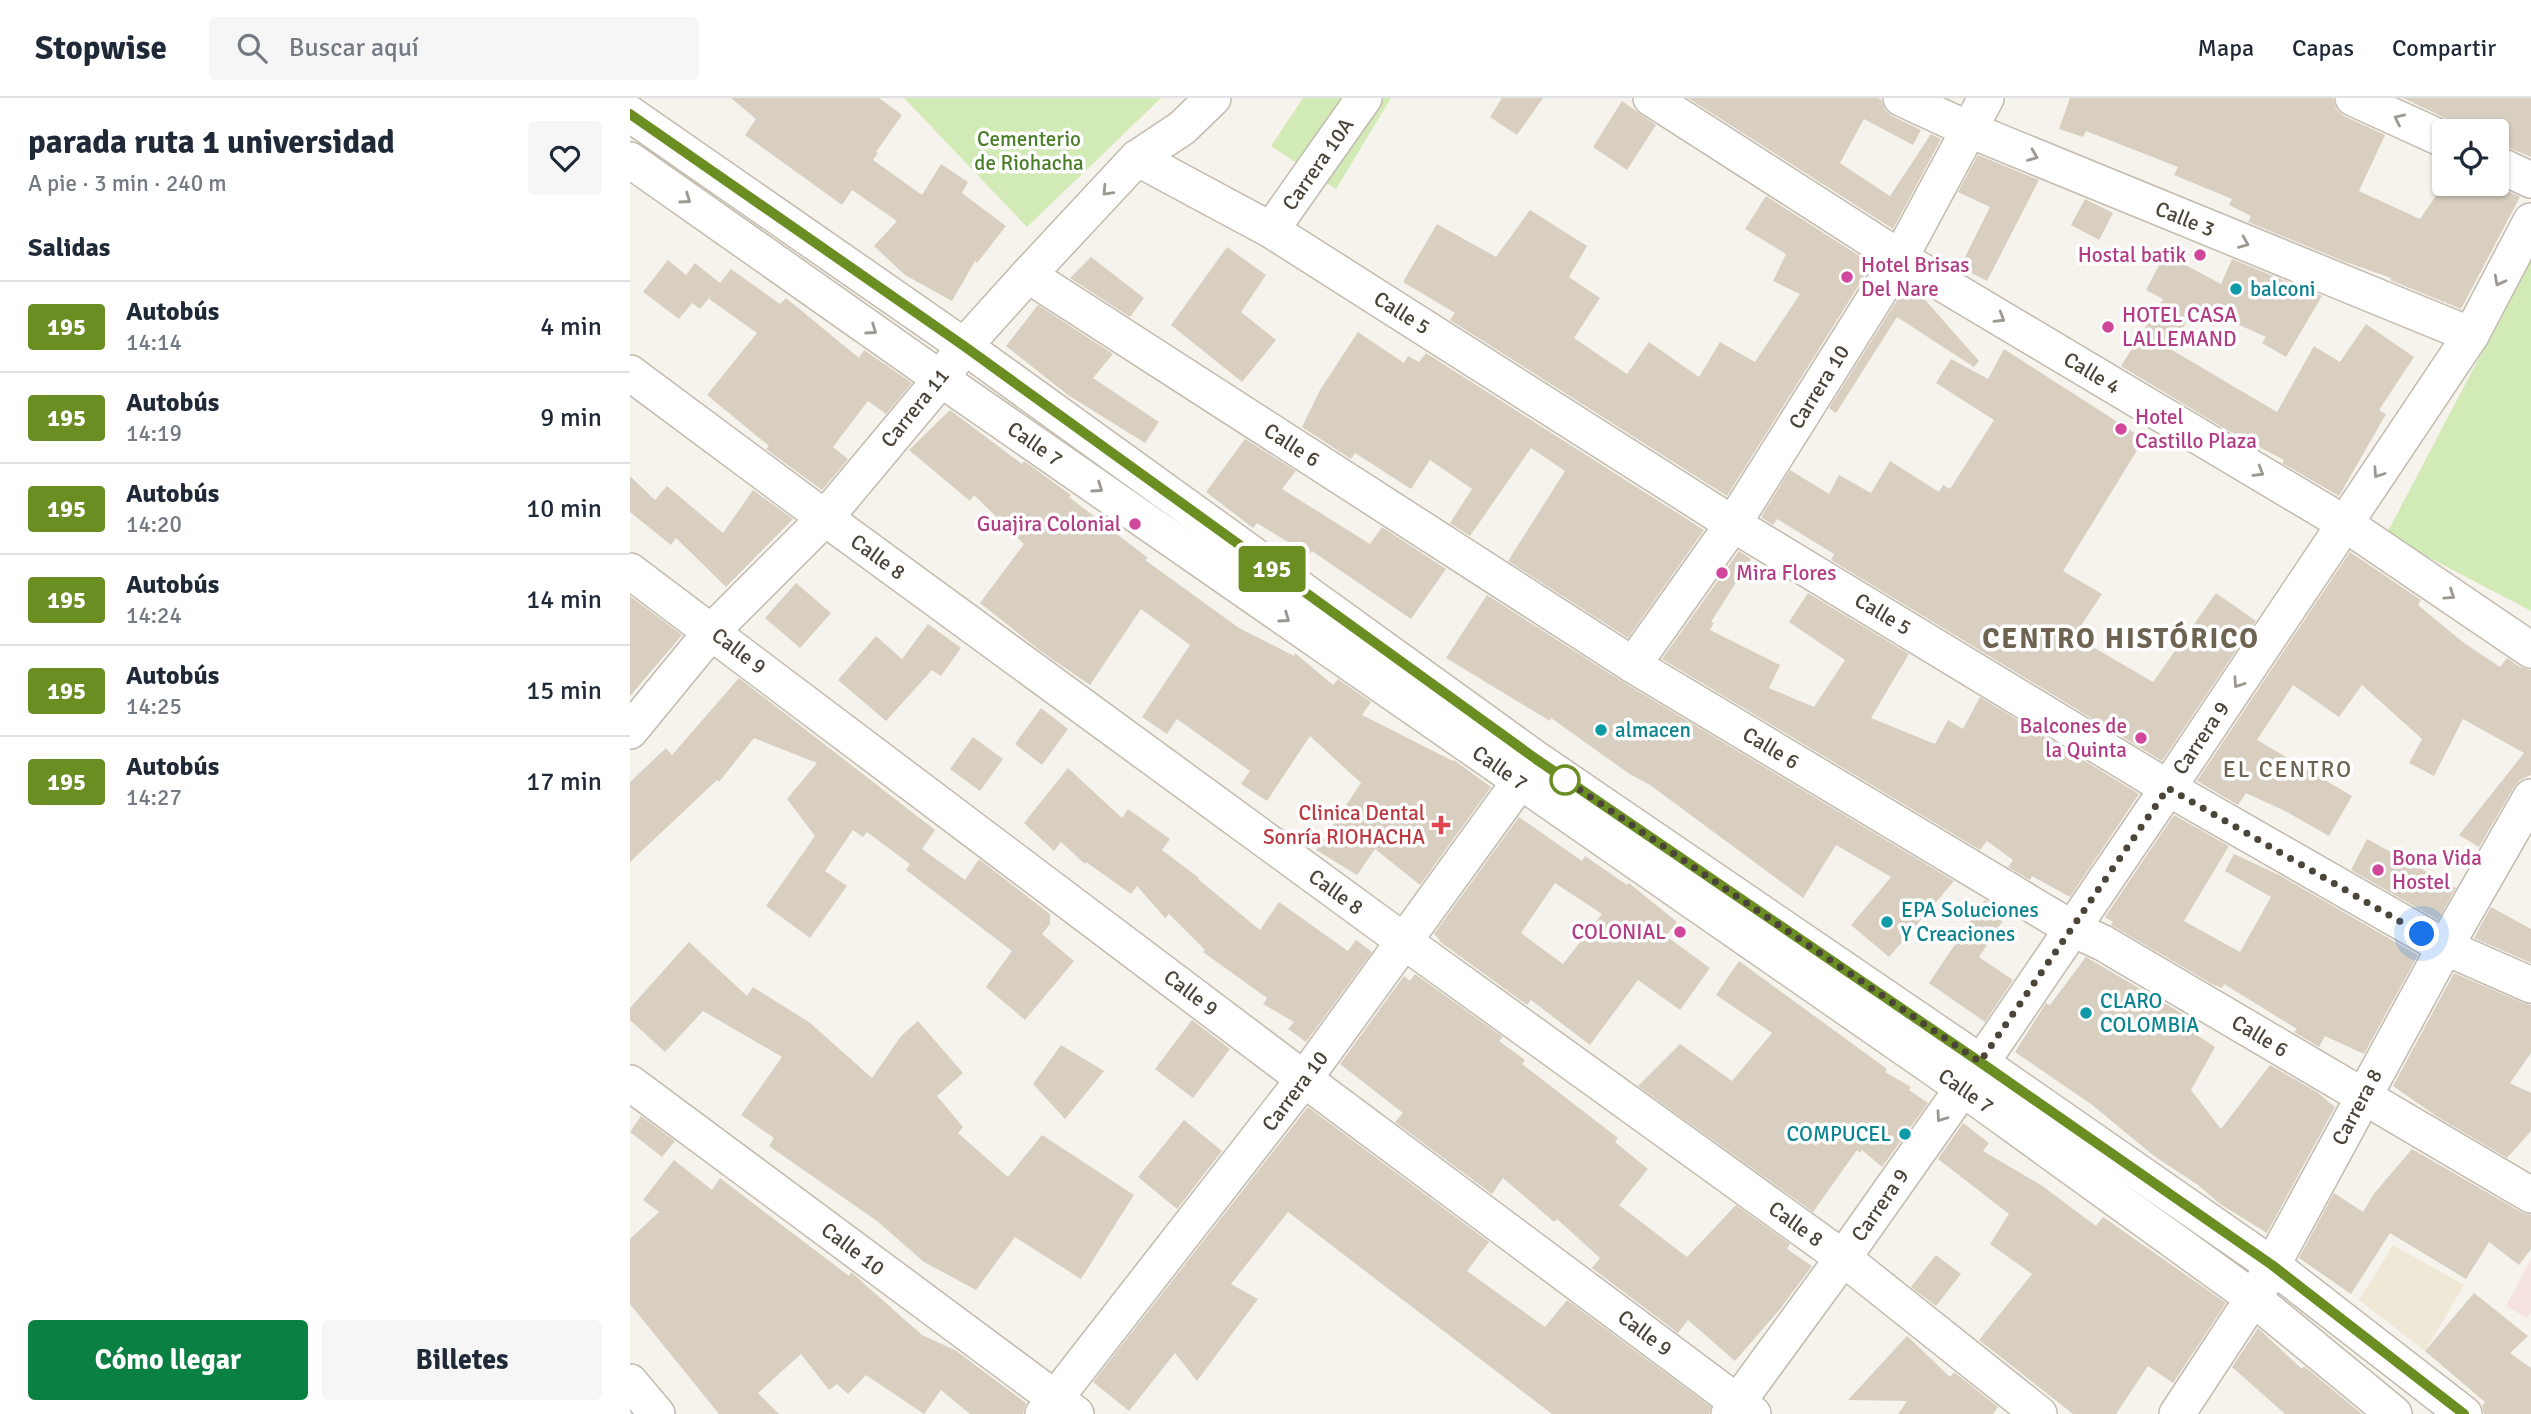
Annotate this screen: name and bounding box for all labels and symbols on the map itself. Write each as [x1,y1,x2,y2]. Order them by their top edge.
street label: Carrera 10A [1277,113,1359,215]
one-way arrow [2394,113,2406,127]
park label: Cementerio de Riohacha [974,126,1084,176]
one-way arrow [2026,148,2039,162]
one-way arrow [1103,183,1115,196]
one-way arrow [678,191,691,203]
street label: Calle 3 [2152,195,2218,243]
one-way arrow [2237,234,2249,248]
place label: Hostal batik [2078,242,2186,268]
marker: Hostal batik [2192,247,2208,263]
place label: Hotel Brisas Del Nare [1861,252,1970,302]
marker: Hotel Brisas Del Nare [1839,269,1855,285]
one-way arrow [2494,274,2508,286]
place label: balconi [2250,276,2316,302]
marker: balconi [2228,281,2244,297]
street label: Calle 5 [1369,286,1435,340]
place label: HOTEL CASA LALLEMAND [2122,302,2237,352]
one-way arrow [1993,310,2006,323]
marker: HOTEL CASA LALLEMAND [2100,319,2116,335]
one-way arrow [864,322,877,334]
street label: Carrera 10 [1783,340,1855,434]
street label: Calle 4 [2059,346,2125,400]
street label: Carrera 11 [875,363,955,453]
place label: Hotel Castillo Plaza [2135,404,2257,454]
street label: Calle 7 [1002,416,1068,472]
street label: Calle 6 [1259,417,1325,473]
marker: Hotel Castillo Plaza [2113,421,2129,437]
one-way arrow [2251,464,2264,477]
one-way arrow [2374,465,2386,478]
one-way arrow [1090,480,1103,492]
place label: Guajira Colonial [977,511,1121,537]
marker: Guajira Colonial [1127,516,1143,532]
street label: Calle 8 [845,528,911,586]
line badge: 195 [1232,546,1312,592]
place label: Mira Flores [1736,560,1836,586]
marker: Mira Flores [1714,565,1730,581]
street label: Calle 5 [1850,587,1916,641]
one-way arrow [2442,587,2455,599]
one-way arrow [1277,610,1290,622]
district label: CENTRO HISTÓRICO [1982,620,2260,656]
street label: Calle 9 [707,622,771,680]
one-way arrow [2233,675,2246,688]
street label: Carrera 9 [2167,696,2235,780]
place label: Balcones de la Quinta [2020,713,2127,763]
place label: almacen [1615,717,1691,743]
street label: Calle 6 [1738,721,1804,775]
marker: almacen [1593,722,1609,738]
marker: Balcones de la Quinta [2133,730,2149,746]
street label: Calle 7 [1467,740,1533,796]
district label: EL CENTRO [2223,755,2353,784]
unlabelled marker [1550,765,1580,795]
place label: Clinica Dental Sonría RIOHACHA [1263,800,1425,850]
marker: Clinica Dental Sonría RIOHACHA [1431,815,1451,835]
place label: Bona Vida Hostel [2392,845,2482,895]
marker: Bona Vida Hostel [2370,862,2386,878]
street label: Calle 8 [1303,863,1369,921]
place label: EPA Soluciones Y Creaciones [1901,897,2039,947]
marker: EPA Soluciones Y Creaciones [1879,914,1895,930]
your location [2404,916,2439,951]
place label: COLONIAL [1571,919,1666,945]
marker: COLONIAL [1672,924,1688,940]
street label: Calle 9 [1159,964,1223,1022]
place label: CLARO COLOMBIA [2100,988,2199,1038]
marker: CLARO COLOMBIA [2078,1005,2094,1021]
street label: Calle 6 [2227,1009,2293,1063]
street label: Carrera 10 [1256,1046,1334,1136]
street label: Calle 7 [1933,1063,1999,1119]
street label: Carrera 8 [2326,1064,2388,1150]
one-way arrow [1937,1109,1949,1122]
place label: COMPUCEL [1787,1121,1891,1147]
marker: COMPUCEL [1897,1126,1913,1142]
street label: Carrera 9 [1846,1164,1914,1246]
street label: Calle 8 [1763,1195,1829,1253]
street label: Calle 10 [816,1217,890,1281]
street label: Calle 9 [1613,1304,1677,1362]

